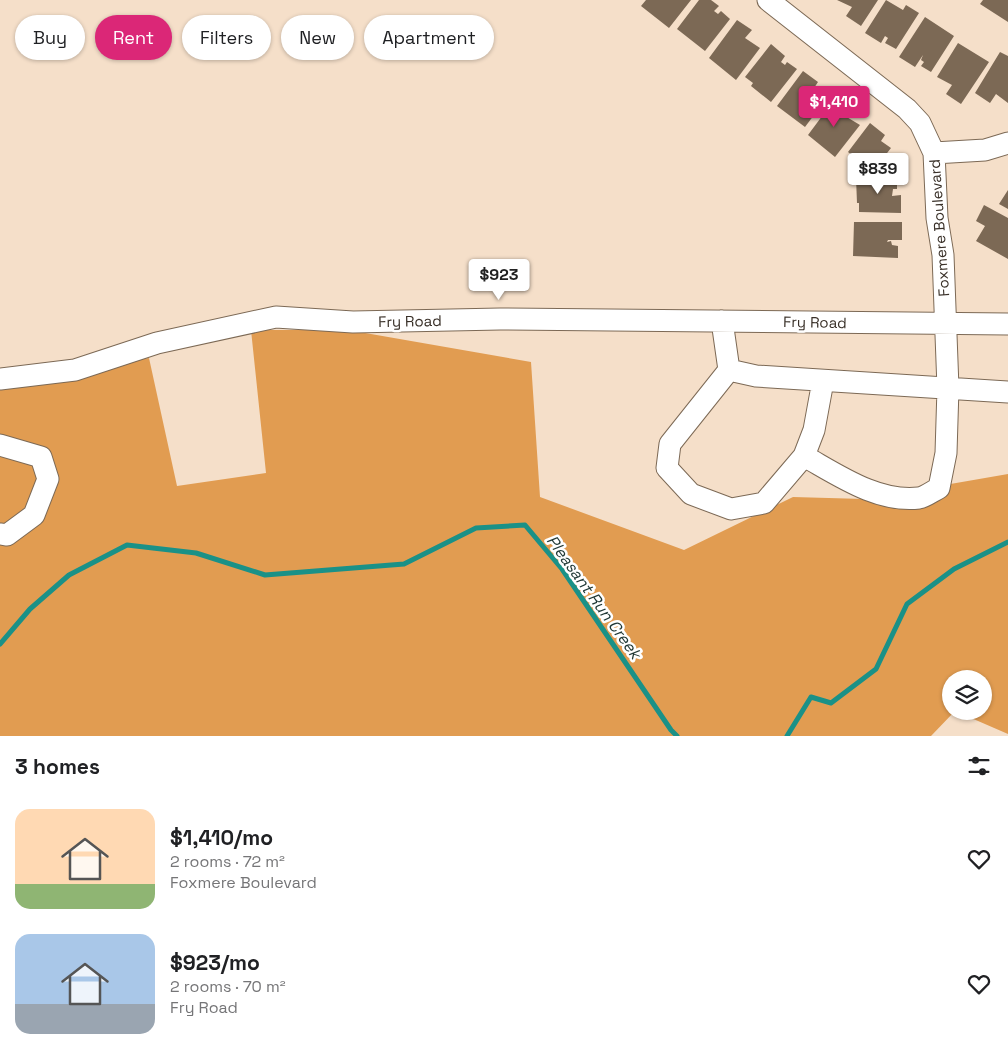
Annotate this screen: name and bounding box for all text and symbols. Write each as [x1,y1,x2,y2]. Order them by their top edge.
chip: Buy [15,15,85,60]
chip: Rent [95,15,172,60]
chip: Filters [182,15,271,60]
chip: New [281,15,354,60]
chip: Apartment [364,15,494,60]
pin: $1,410 [793,86,875,128]
text: $1,410 [810,91,858,112]
pin: $839 [848,152,908,195]
text: $839 [859,158,897,179]
street label: Foxmere Boulevard [925,159,953,297]
pin: $923 [469,258,529,301]
text: $923 [480,264,518,285]
street label: Fry Road [378,311,442,331]
street label: Fry Road [783,312,847,332]
water label: Pleasant Run Creek [542,531,647,665]
map controls [942,670,992,720]
button: layers [942,670,992,720]
icon: filters [965,752,993,780]
text: 3 homes [15,753,100,780]
text: $1,410/mo [170,824,273,851]
icon: home [55,829,115,889]
icon: heart [965,845,993,873]
text: 2 rooms · 72 m² [170,851,285,872]
text: Foxmere Boulevard [170,872,317,893]
text: $923/mo [170,949,260,976]
icon: home [55,954,115,1014]
icon: heart [965,970,993,998]
text: 2 rooms · 70 m² [170,976,286,997]
text: Fry Road [170,997,238,1018]

